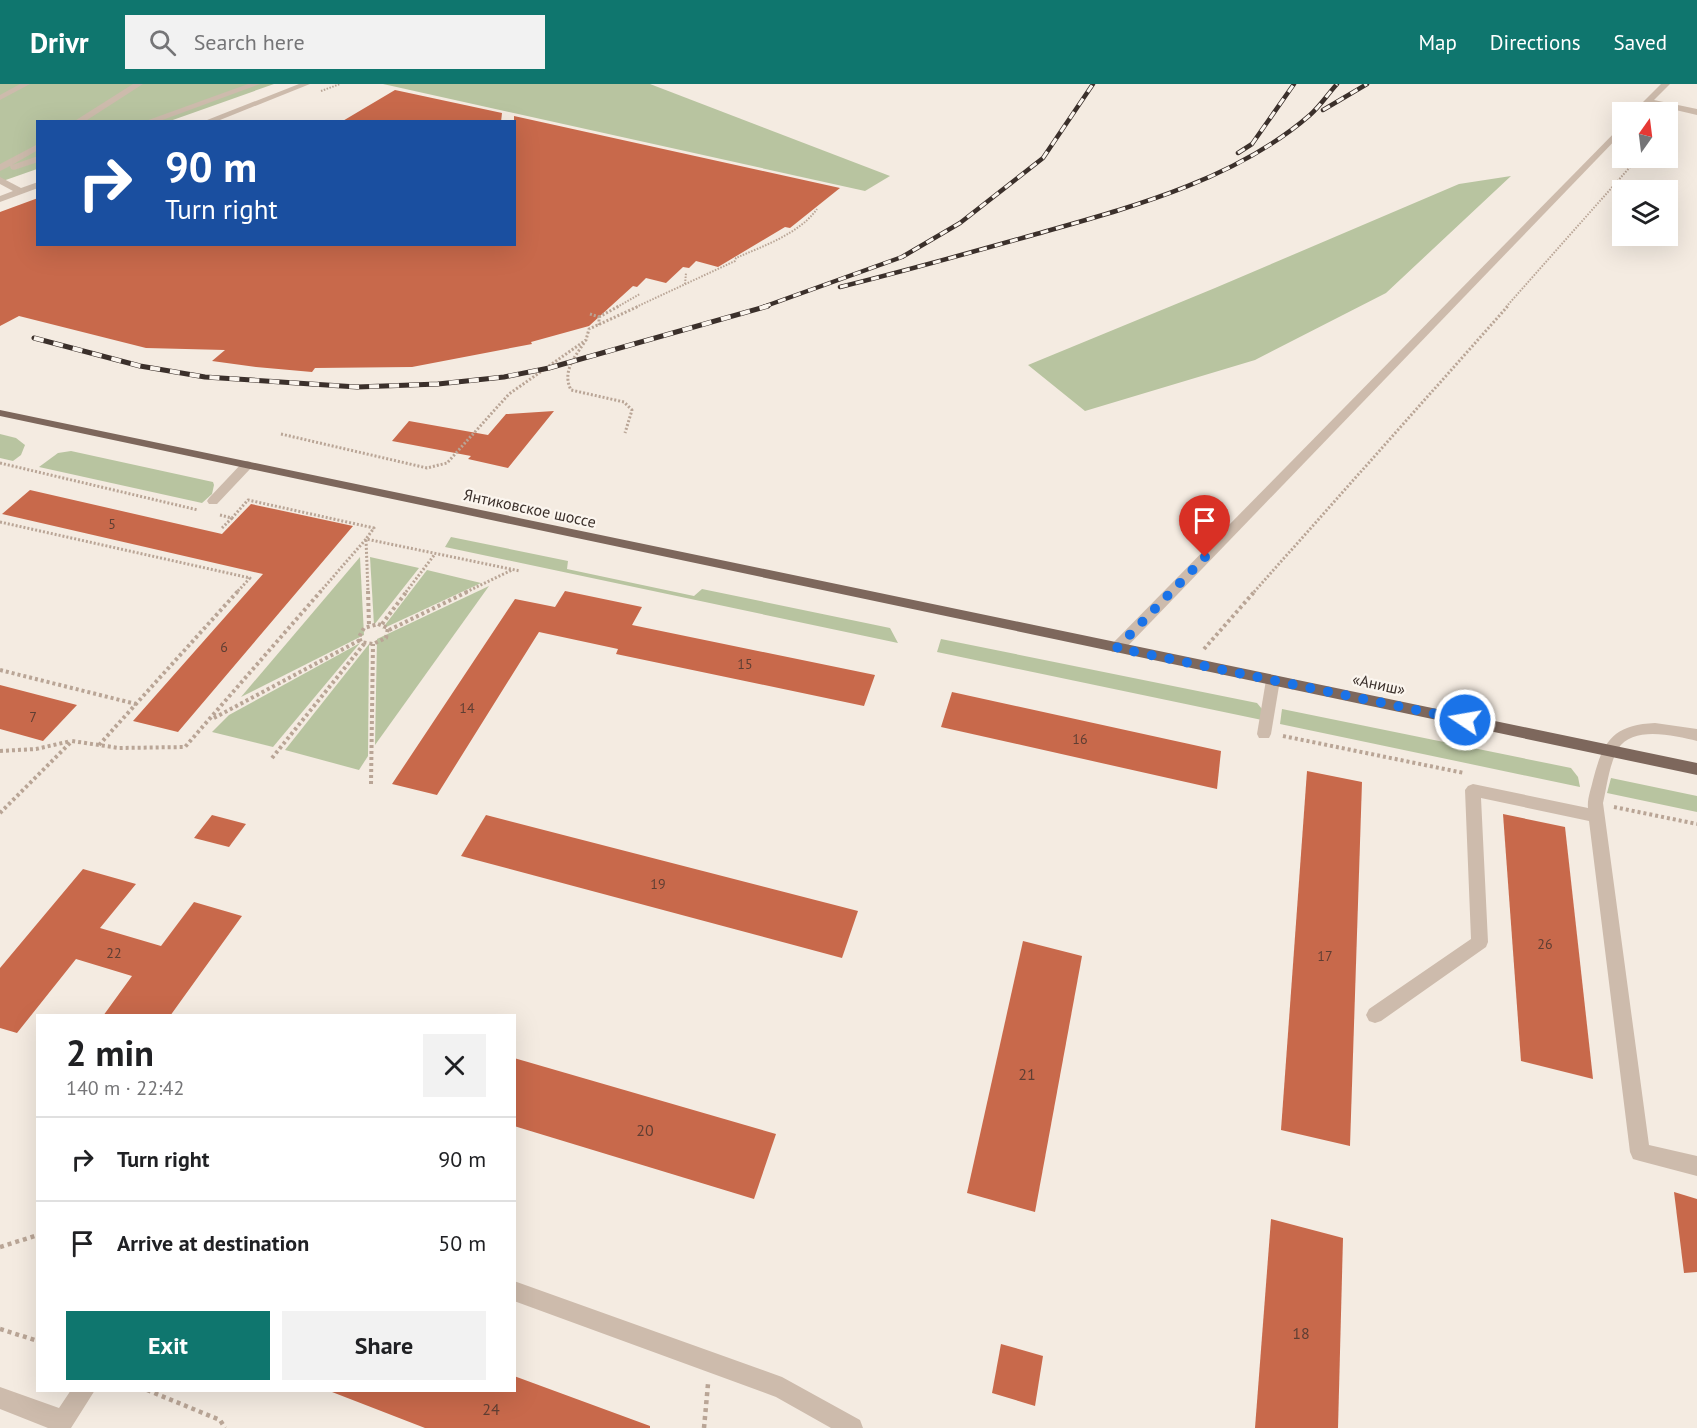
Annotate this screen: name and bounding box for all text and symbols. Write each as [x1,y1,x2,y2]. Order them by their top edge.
search box [125,15,545,69]
text: Drivr [30,24,89,61]
icon: search [146,26,179,59]
text: Search here [194,28,305,56]
text: Map [1418,29,1457,56]
text: Directions [1490,29,1581,56]
text: Saved [1614,29,1667,56]
north arrow [1612,102,1678,168]
map controls [1612,102,1678,246]
text: 90 m [165,139,257,194]
icon: right [66,144,144,222]
button: layers [1612,180,1678,246]
text: Turn right [165,192,278,226]
street label: Янтиковское шоссе [462,484,598,532]
pin [1179,495,1230,557]
icon: arrive [1188,504,1221,537]
house number: 5 [108,515,116,533]
house number: 6 [220,638,228,656]
house number: 15 [737,655,753,673]
street label: «Аниш» [1351,669,1408,699]
position arrow [1433,688,1497,752]
house number: 14 [459,699,475,717]
house number: 7 [29,708,37,726]
house number: 16 [1072,730,1088,748]
house number: 19 [650,875,666,893]
house number: 26 [1537,935,1553,953]
house number: 22 [106,944,122,962]
house number: 17 [1317,947,1333,965]
text: 2 min [66,1029,154,1076]
button: close [423,1034,486,1097]
house number: 21 [1018,1064,1036,1084]
text: 140 m · 22:42 [66,1075,184,1101]
house number: 20 [636,1120,654,1140]
icon: right [66,1143,99,1176]
text: Turn right [117,1145,209,1173]
text: 90 m [438,1145,486,1173]
icon: arrive [66,1227,99,1260]
text: Arrive at destination [117,1229,309,1257]
text: 50 m [438,1229,486,1257]
button: Exit [66,1311,270,1380]
button: Share [282,1311,486,1380]
house number: 18 [1292,1323,1310,1343]
house number: 24 [482,1399,500,1419]

